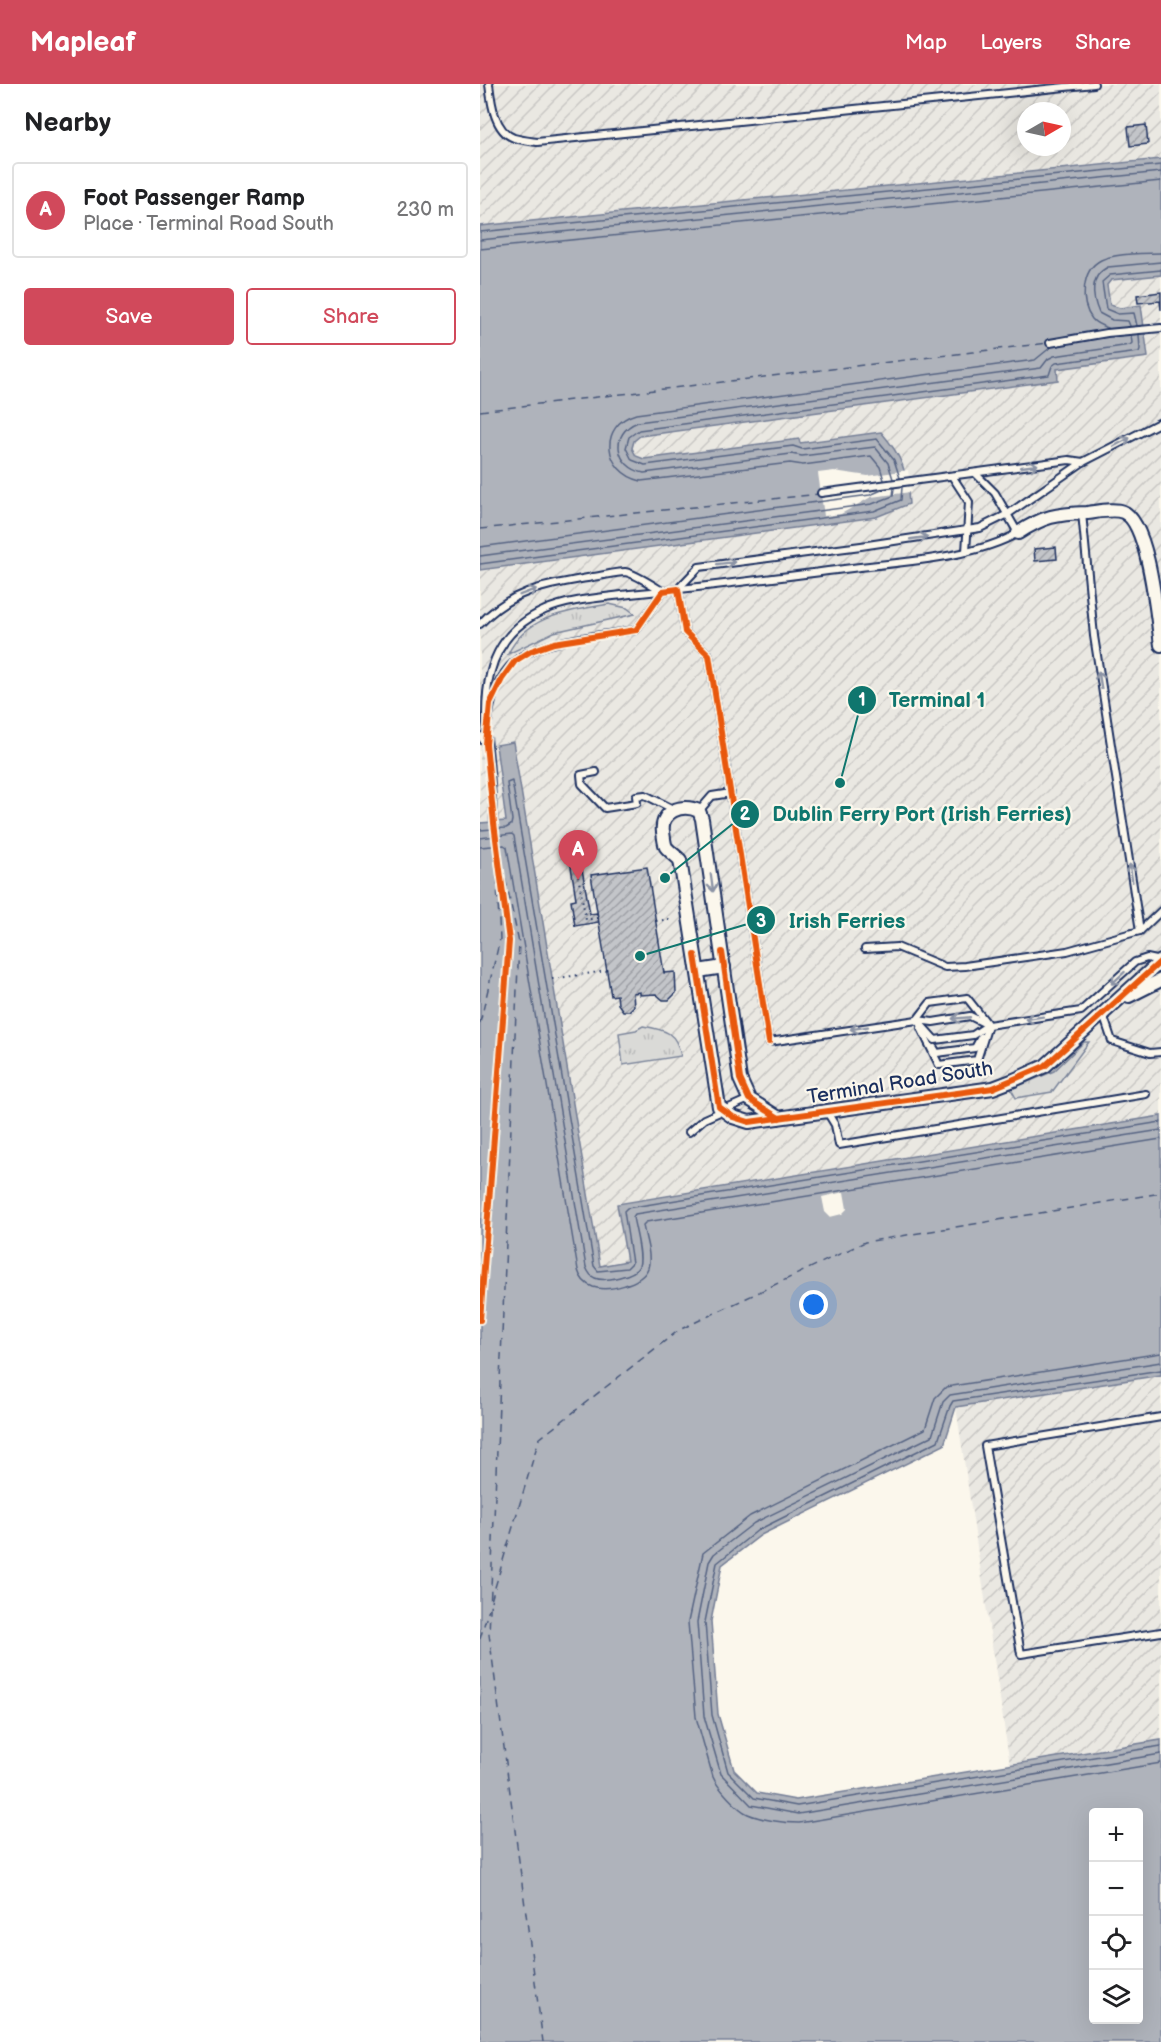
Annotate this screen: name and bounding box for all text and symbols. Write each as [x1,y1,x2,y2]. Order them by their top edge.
text: Mapleaf [30,26,136,59]
text: Map [905,30,947,55]
text: Layers [980,30,1042,55]
text: Share [1075,30,1131,55]
north arrow [1017,102,1071,156]
text: Nearby [24,108,111,139]
text: Foot Passenger Ramp [83,185,305,212]
text: A [39,198,52,222]
text: 230 m [397,198,454,222]
text: Place · Terminal Road South [83,212,334,236]
button: Save [24,288,234,345]
button: Share [246,288,456,345]
one-way arrow [1112,435,1130,447]
one-way arrow [1018,460,1038,471]
one-way arrow [908,532,928,543]
one-way arrow [716,558,736,569]
one-way arrow [518,586,536,597]
one-way arrow [1095,671,1106,691]
callout: Terminal 1 [847,680,997,719]
text: Terminal 1 [889,688,985,713]
text: 1 [858,690,866,711]
callout: Dublin Ferry Port (Irish Ferries) [730,795,1084,834]
text: Dublin Ferry Port (Irish Ferries) [772,802,1072,827]
text: 2 [740,804,751,825]
pin: A [558,830,598,880]
one-way arrow [1125,864,1136,883]
one-way arrow [706,873,717,892]
callout: Irish Ferries [746,901,917,940]
text: Irish Ferries [789,909,905,934]
text: 3 [756,911,766,932]
one-way arrow [1110,971,1125,985]
one-way arrow [952,1013,972,1024]
one-way arrow [1025,1013,1045,1024]
one-way arrow [850,1023,869,1034]
street label: Terminal Road South [805,1056,995,1110]
your location [799,1290,828,1319]
map controls [1089,1808,1143,2024]
button: + [1089,1808,1143,1862]
button: − [1089,1862,1143,1916]
button: locate [1089,1916,1143,1970]
button: layers [1089,1970,1143,2024]

